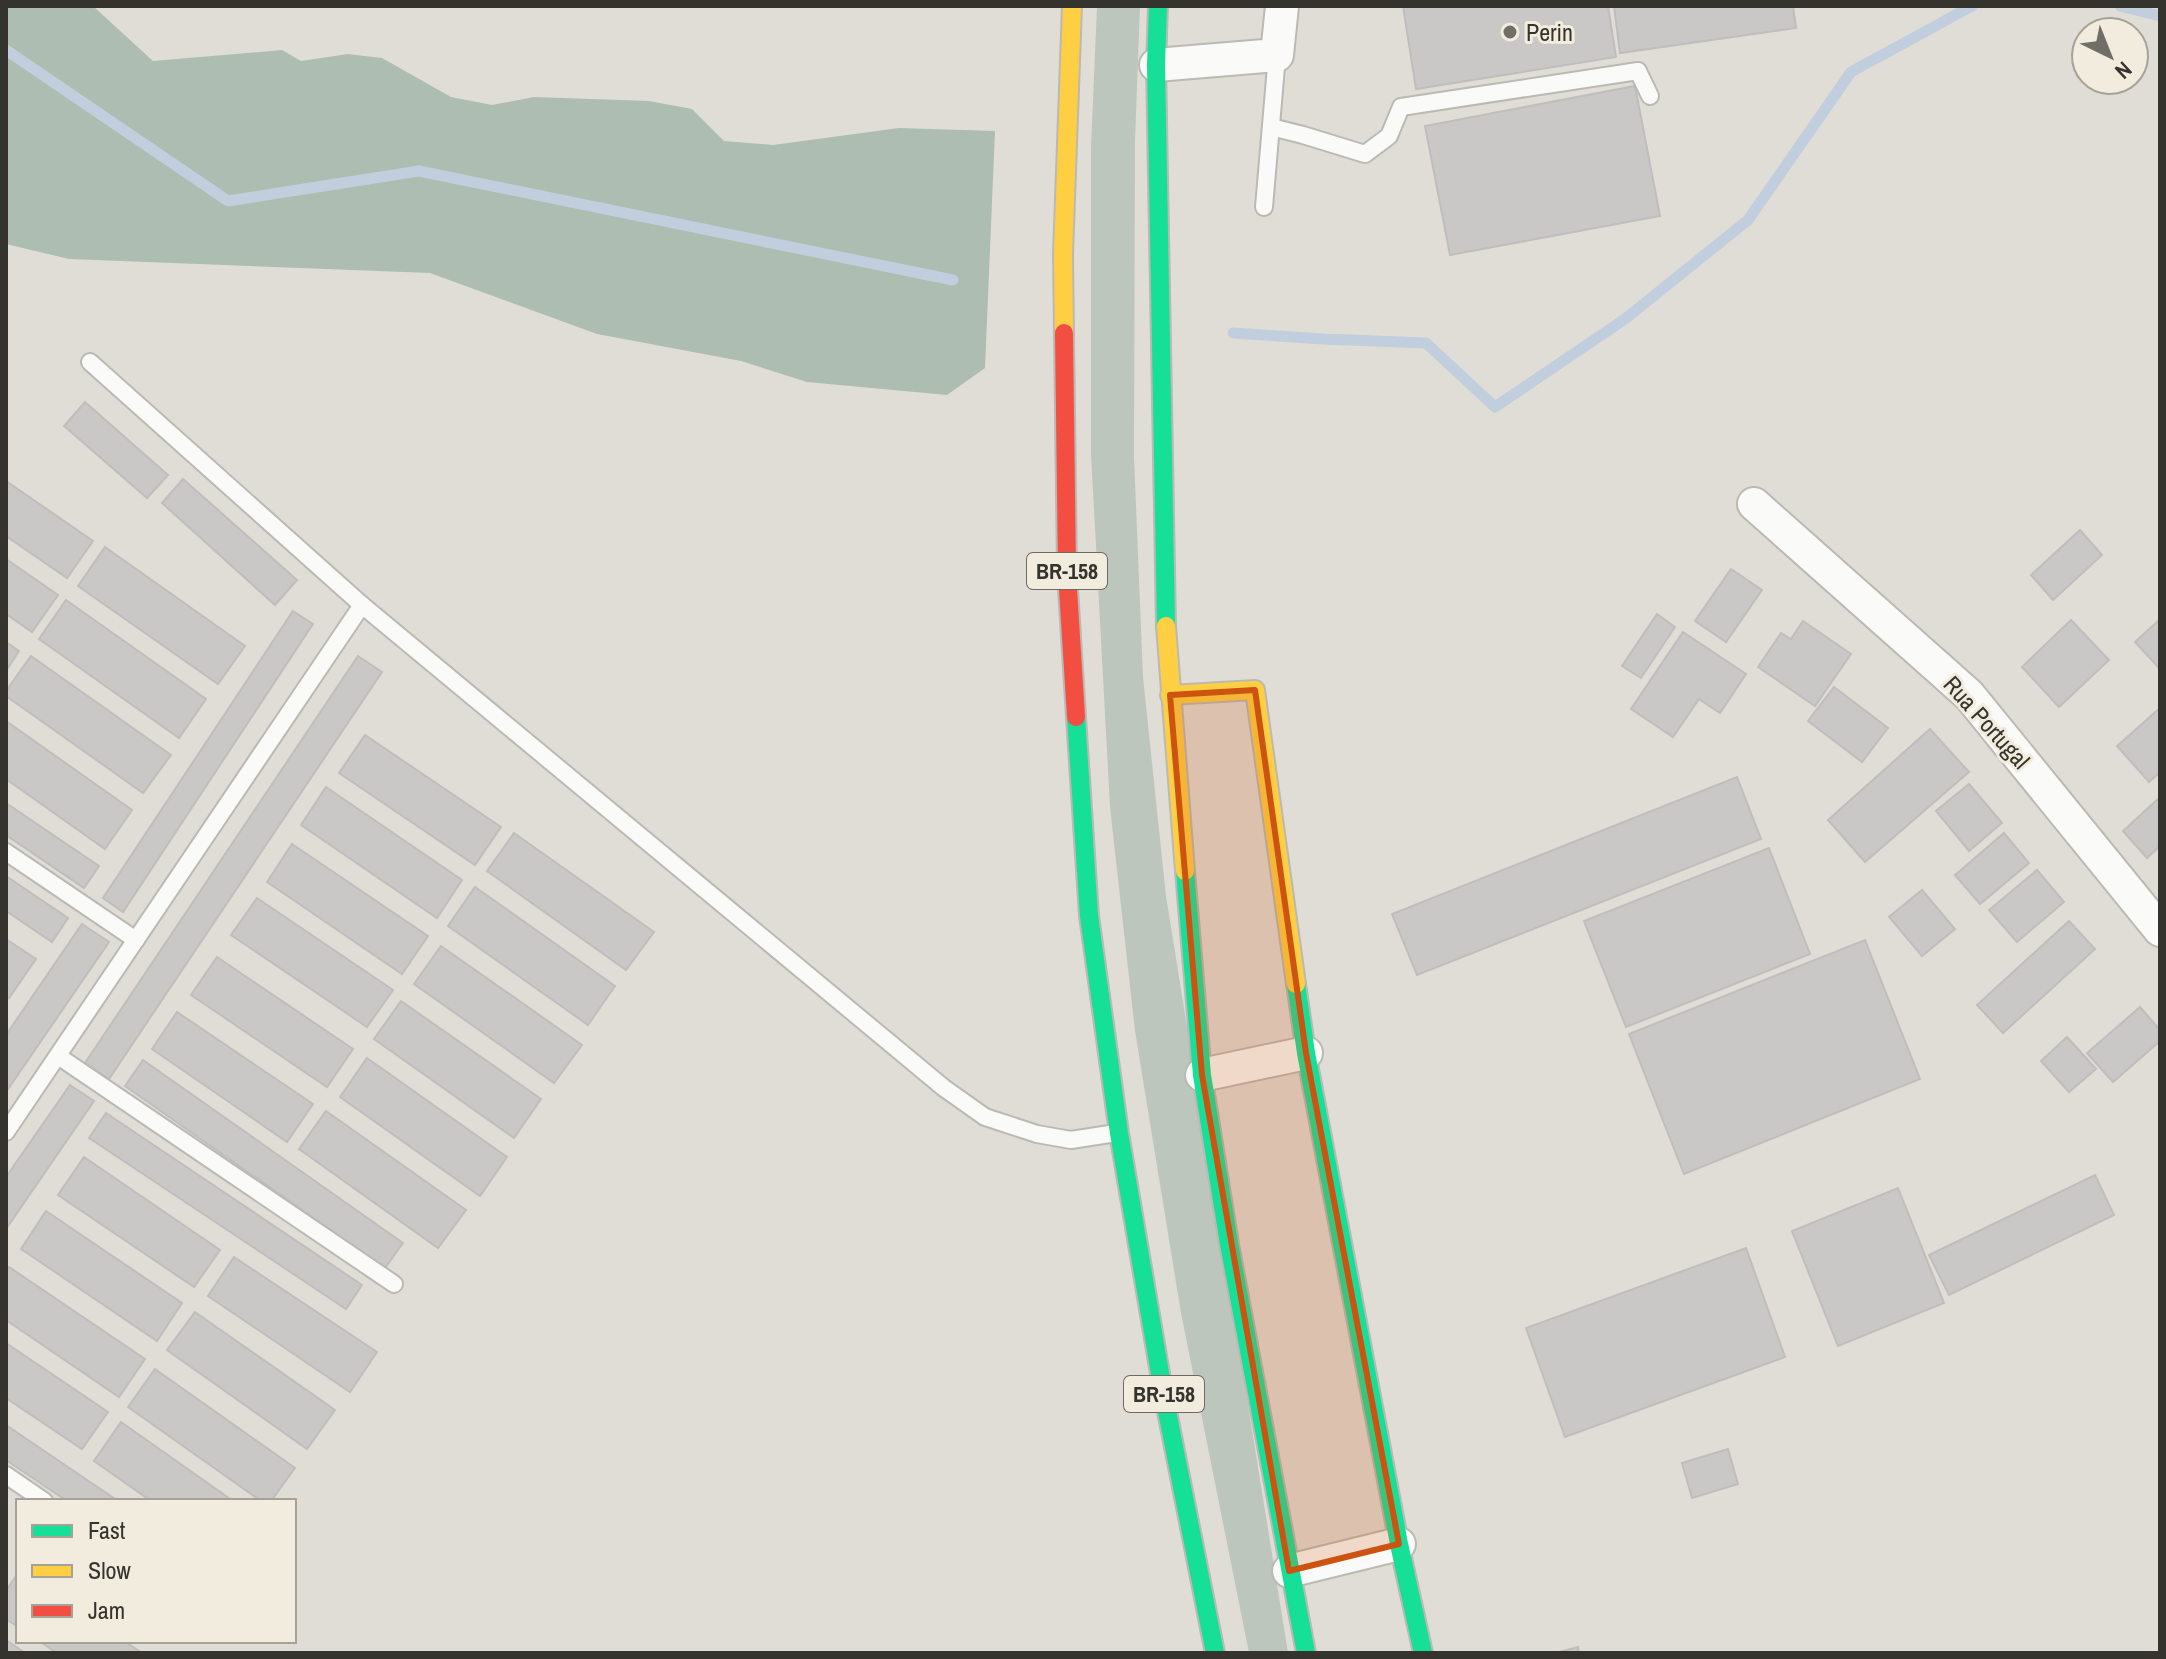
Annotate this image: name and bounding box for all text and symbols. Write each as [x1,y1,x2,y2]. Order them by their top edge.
place label: Perin [1526,16,1573,48]
north arrow [2070,16,2150,96]
marker: Perin [1501,23,1519,41]
text: N [2109,55,2139,86]
road number: BR-158 [1027,553,1107,589]
street label: Rua Portugal [1937,669,2037,775]
road number: BR-158 [1124,1376,1204,1412]
legend [16,1499,296,1643]
text: Fast [88,1514,126,1546]
text: Slow [88,1554,131,1586]
text: Jam [88,1594,125,1626]

